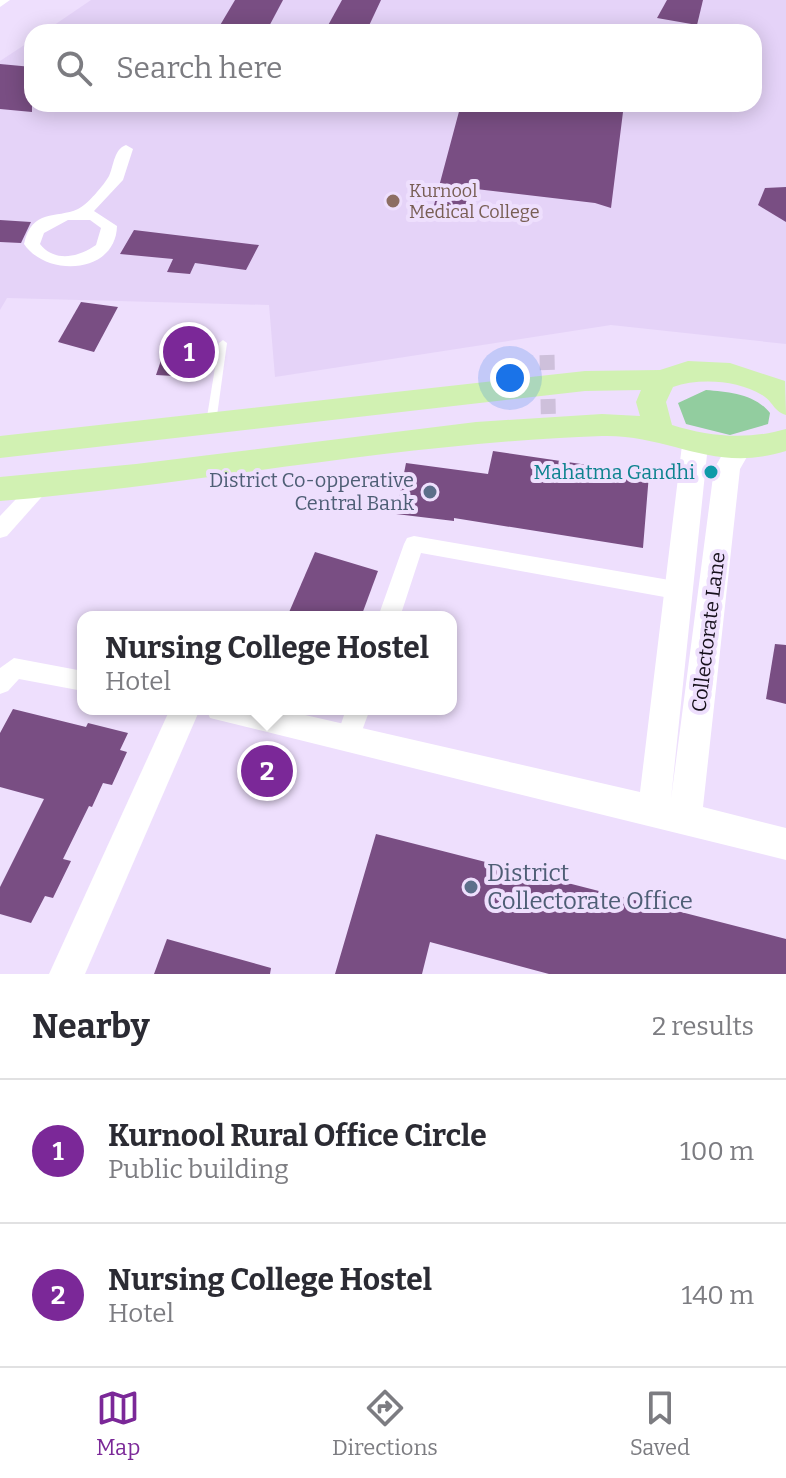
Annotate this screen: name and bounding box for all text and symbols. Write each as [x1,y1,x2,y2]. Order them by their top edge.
search box [24,24,762,112]
icon: search [52,46,96,90]
text: Search here [116,50,283,86]
place label: Kurnool Medical College [409,180,540,223]
marker: Kurnool Medical College [384,192,402,210]
pin: 1 [163,322,215,382]
your location [490,358,530,398]
place label: Mahatma Gandhi [534,460,695,484]
marker: Mahatma Gandhi [702,463,720,481]
place label: District Co-opperative Central Bank [209,468,415,515]
marker: District Co-opperative Central Bank [421,483,439,501]
street label: Collectorate Lane [686,551,730,713]
popup [77,611,457,715]
text: Nursing College Hostel [105,630,429,666]
text: Hotel [105,666,171,697]
pin: 2 [241,741,293,801]
place label: District Collectorate Office [487,859,693,915]
marker: District Collectorate Office [462,878,480,896]
text: Nearby [32,1006,150,1047]
text: 2 results [652,1011,754,1042]
text: Kurnool Rural Office Circle [108,1118,487,1154]
text: 1 [52,1136,64,1167]
text: 100 m [680,1136,754,1167]
text: Public building [108,1154,289,1185]
text: Nursing College Hostel [108,1262,432,1298]
text: 2 [51,1280,65,1311]
text: 140 m [682,1280,754,1311]
text: Hotel [108,1298,174,1329]
tab: Map [96,1386,140,1461]
tab: Directions [332,1386,438,1461]
tab: Saved [630,1386,690,1461]

